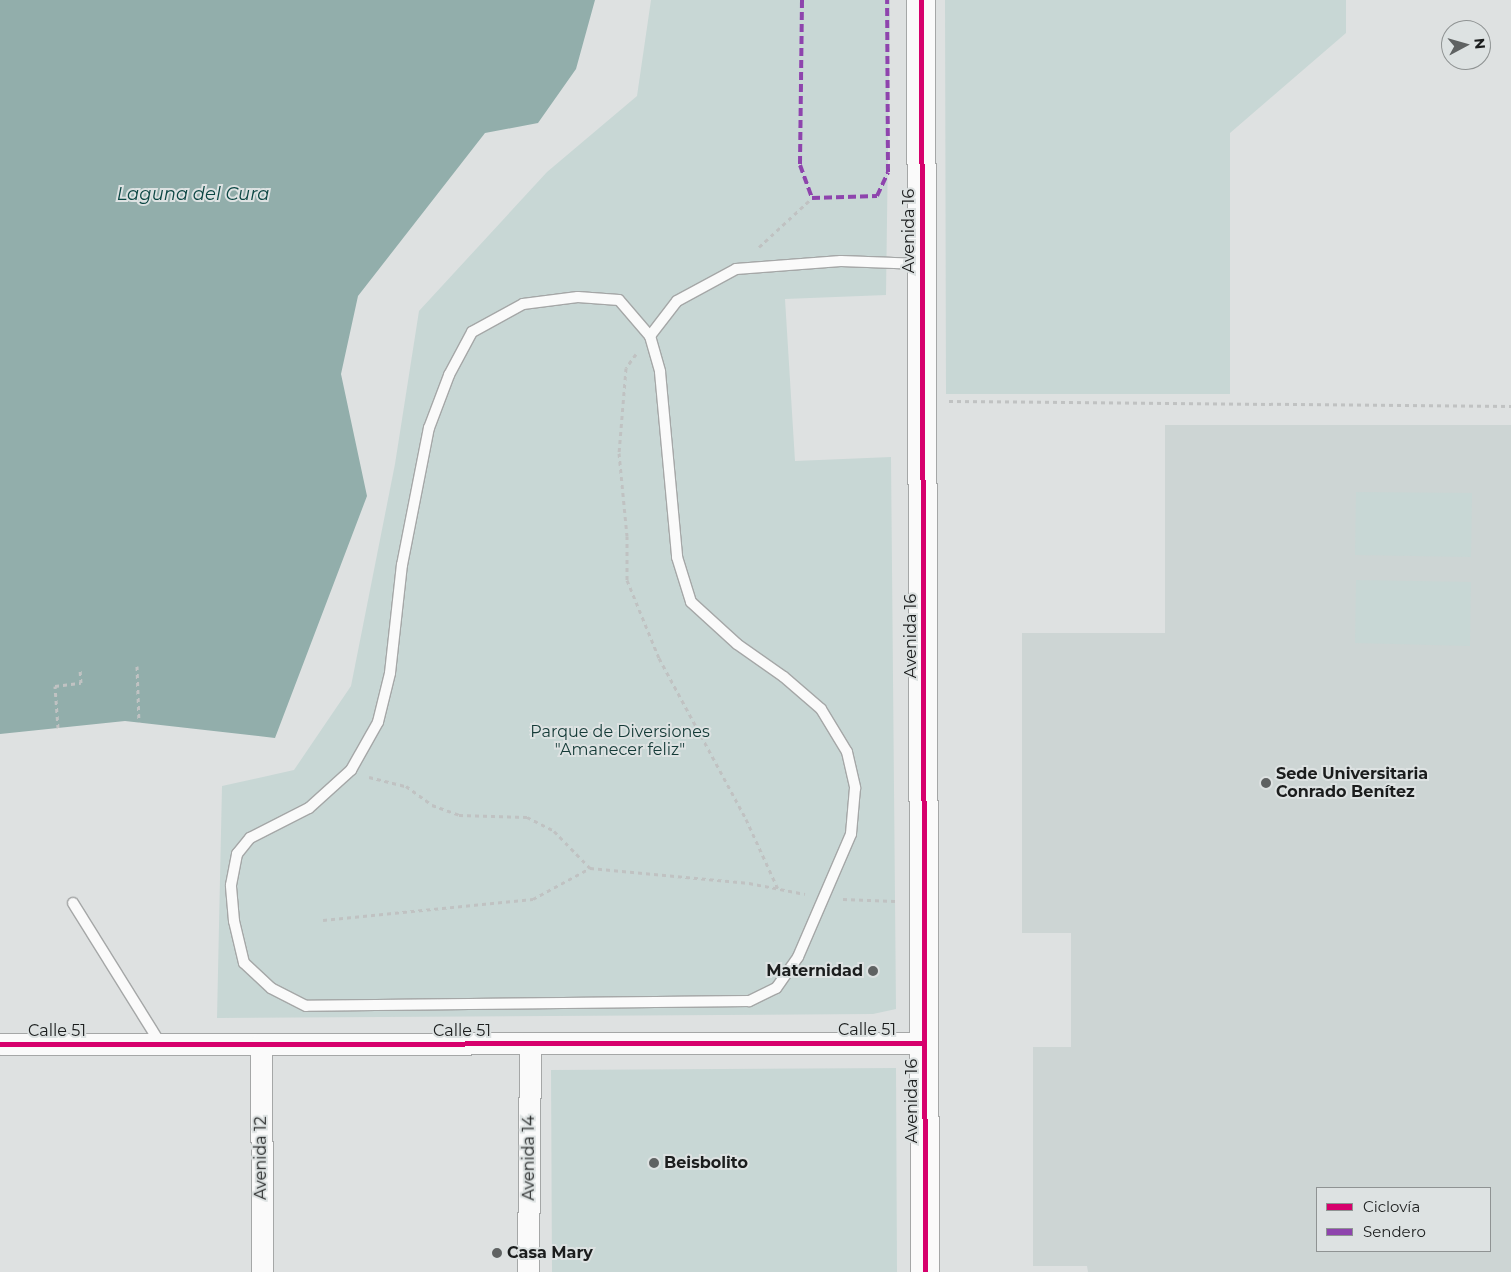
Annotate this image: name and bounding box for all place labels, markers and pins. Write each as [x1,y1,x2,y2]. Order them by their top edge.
place label: Sede Universitaria Conrado Benítez [1276,764,1428,802]
marker: Sede Universitaria Conrado Benítez [1260,777,1272,789]
place label: Maternidad [766,961,863,981]
marker: Maternidad [867,965,879,977]
place label: Beisbolito [664,1153,748,1173]
marker: Beisbolito [648,1157,660,1169]
place label: Casa Mary [507,1243,593,1263]
marker: Casa Mary [491,1247,503,1259]

